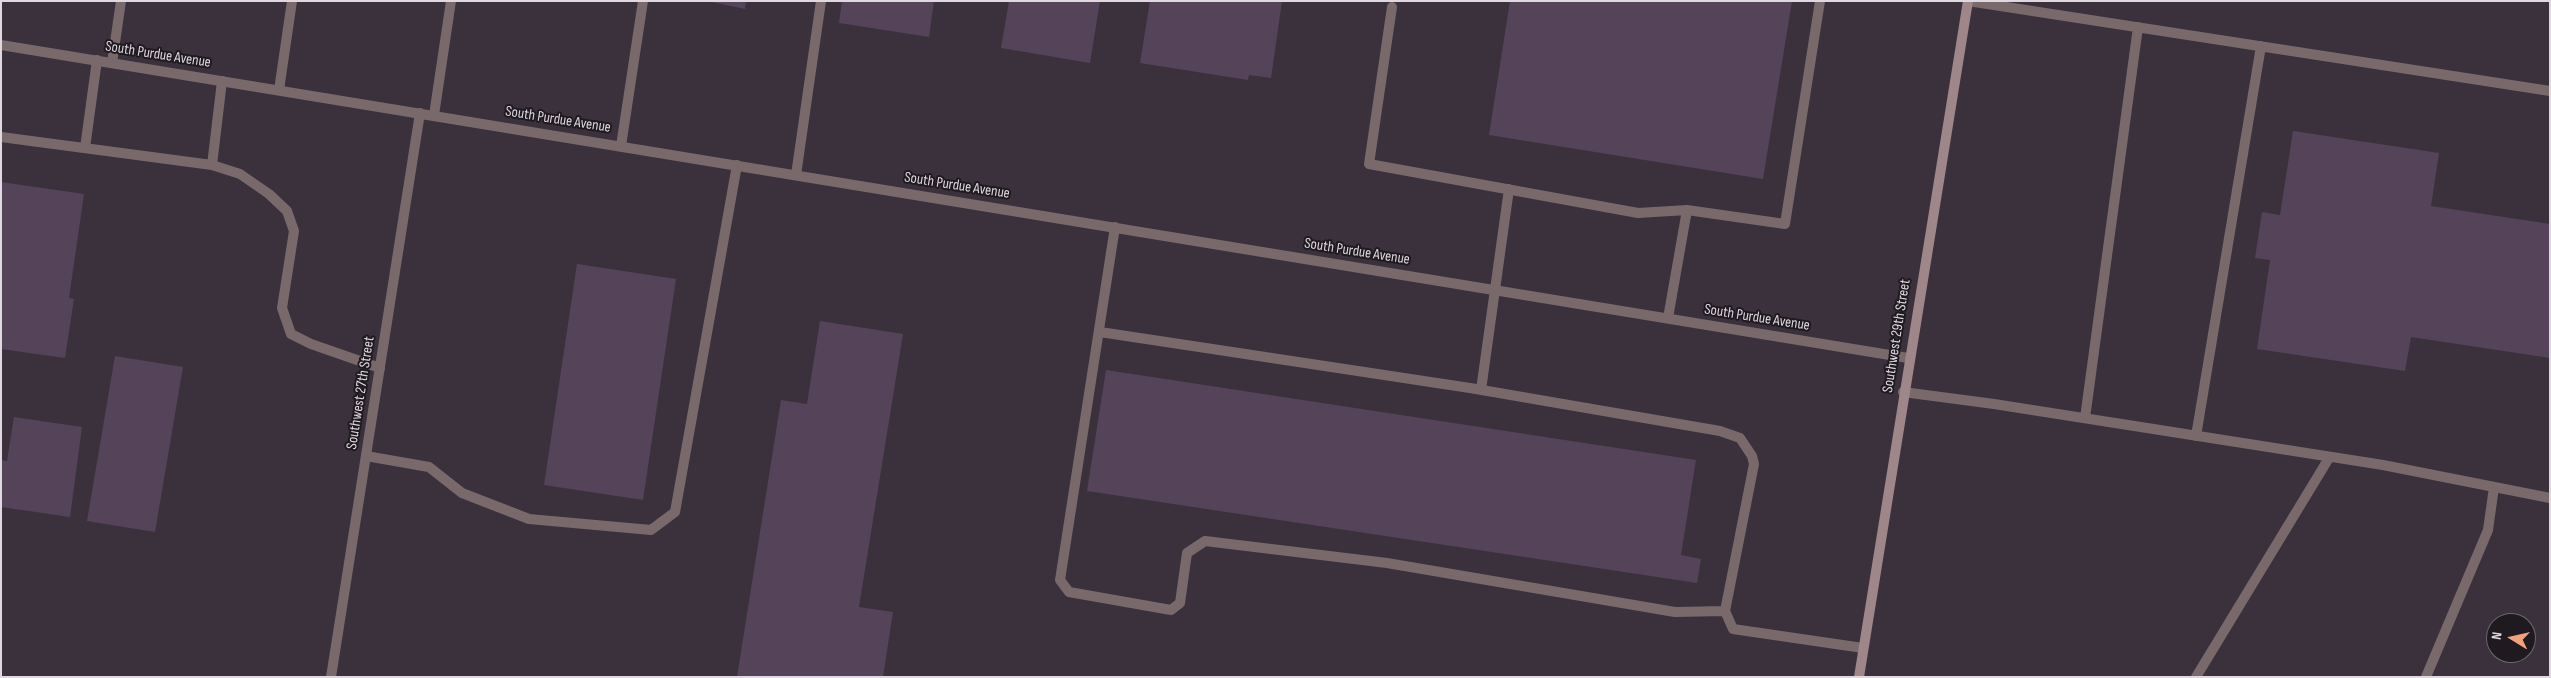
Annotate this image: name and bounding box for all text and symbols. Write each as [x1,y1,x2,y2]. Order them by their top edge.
street label: South Purdue Avenue [104,38,212,72]
street label: South Purdue Avenue [504,103,612,137]
street label: South Purdue Avenue [903,169,1011,203]
street label: South Purdue Avenue [1303,235,1411,269]
street label: Southwest 29th Street [1879,278,1915,394]
street label: South Purdue Avenue [1703,301,1811,335]
street label: Southwest 27th Street [343,335,379,451]
north arrow [2486,613,2536,663]
text: N [2488,631,2506,641]

